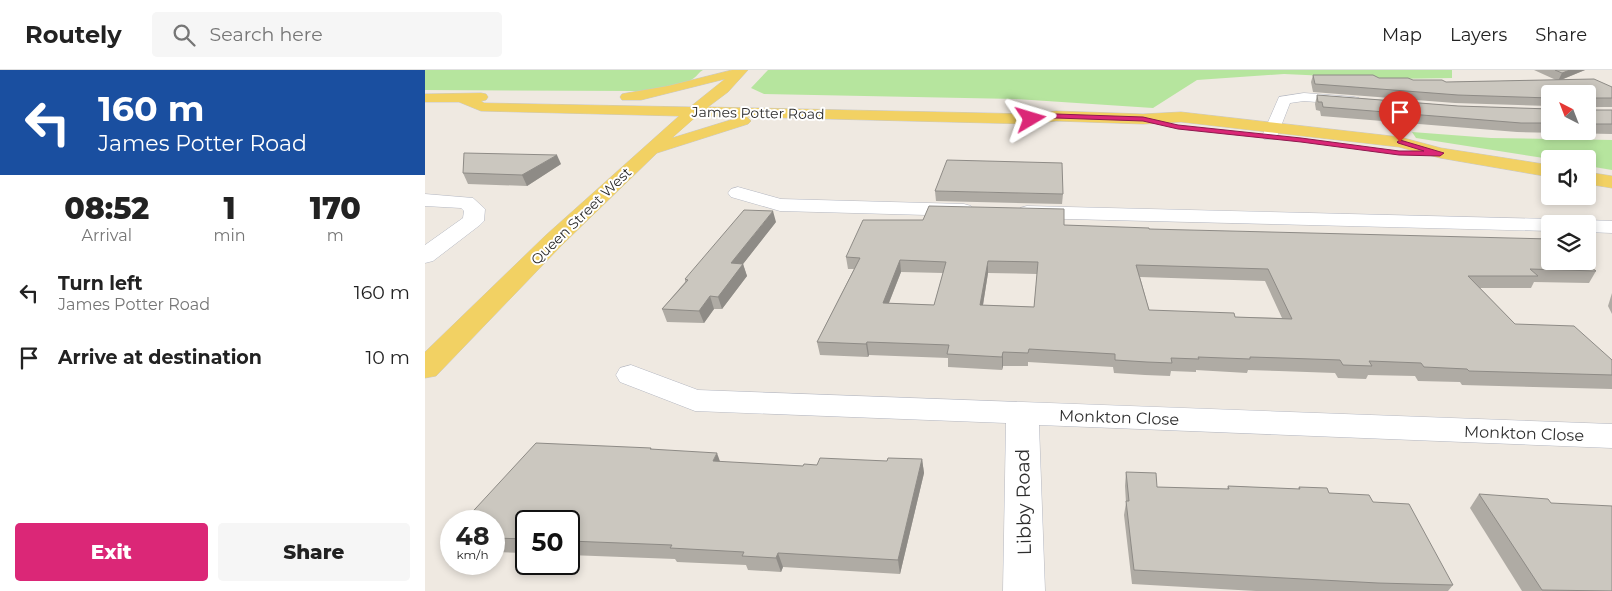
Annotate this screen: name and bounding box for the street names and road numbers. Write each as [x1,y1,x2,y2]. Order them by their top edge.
street label: James Potter Road [690,103,825,123]
street label: Queen Street West [527,163,635,269]
street label: Monkton Close [1059,406,1179,429]
street label: Monkton Close [1464,422,1584,445]
street label: Libby Road [1011,448,1036,556]

